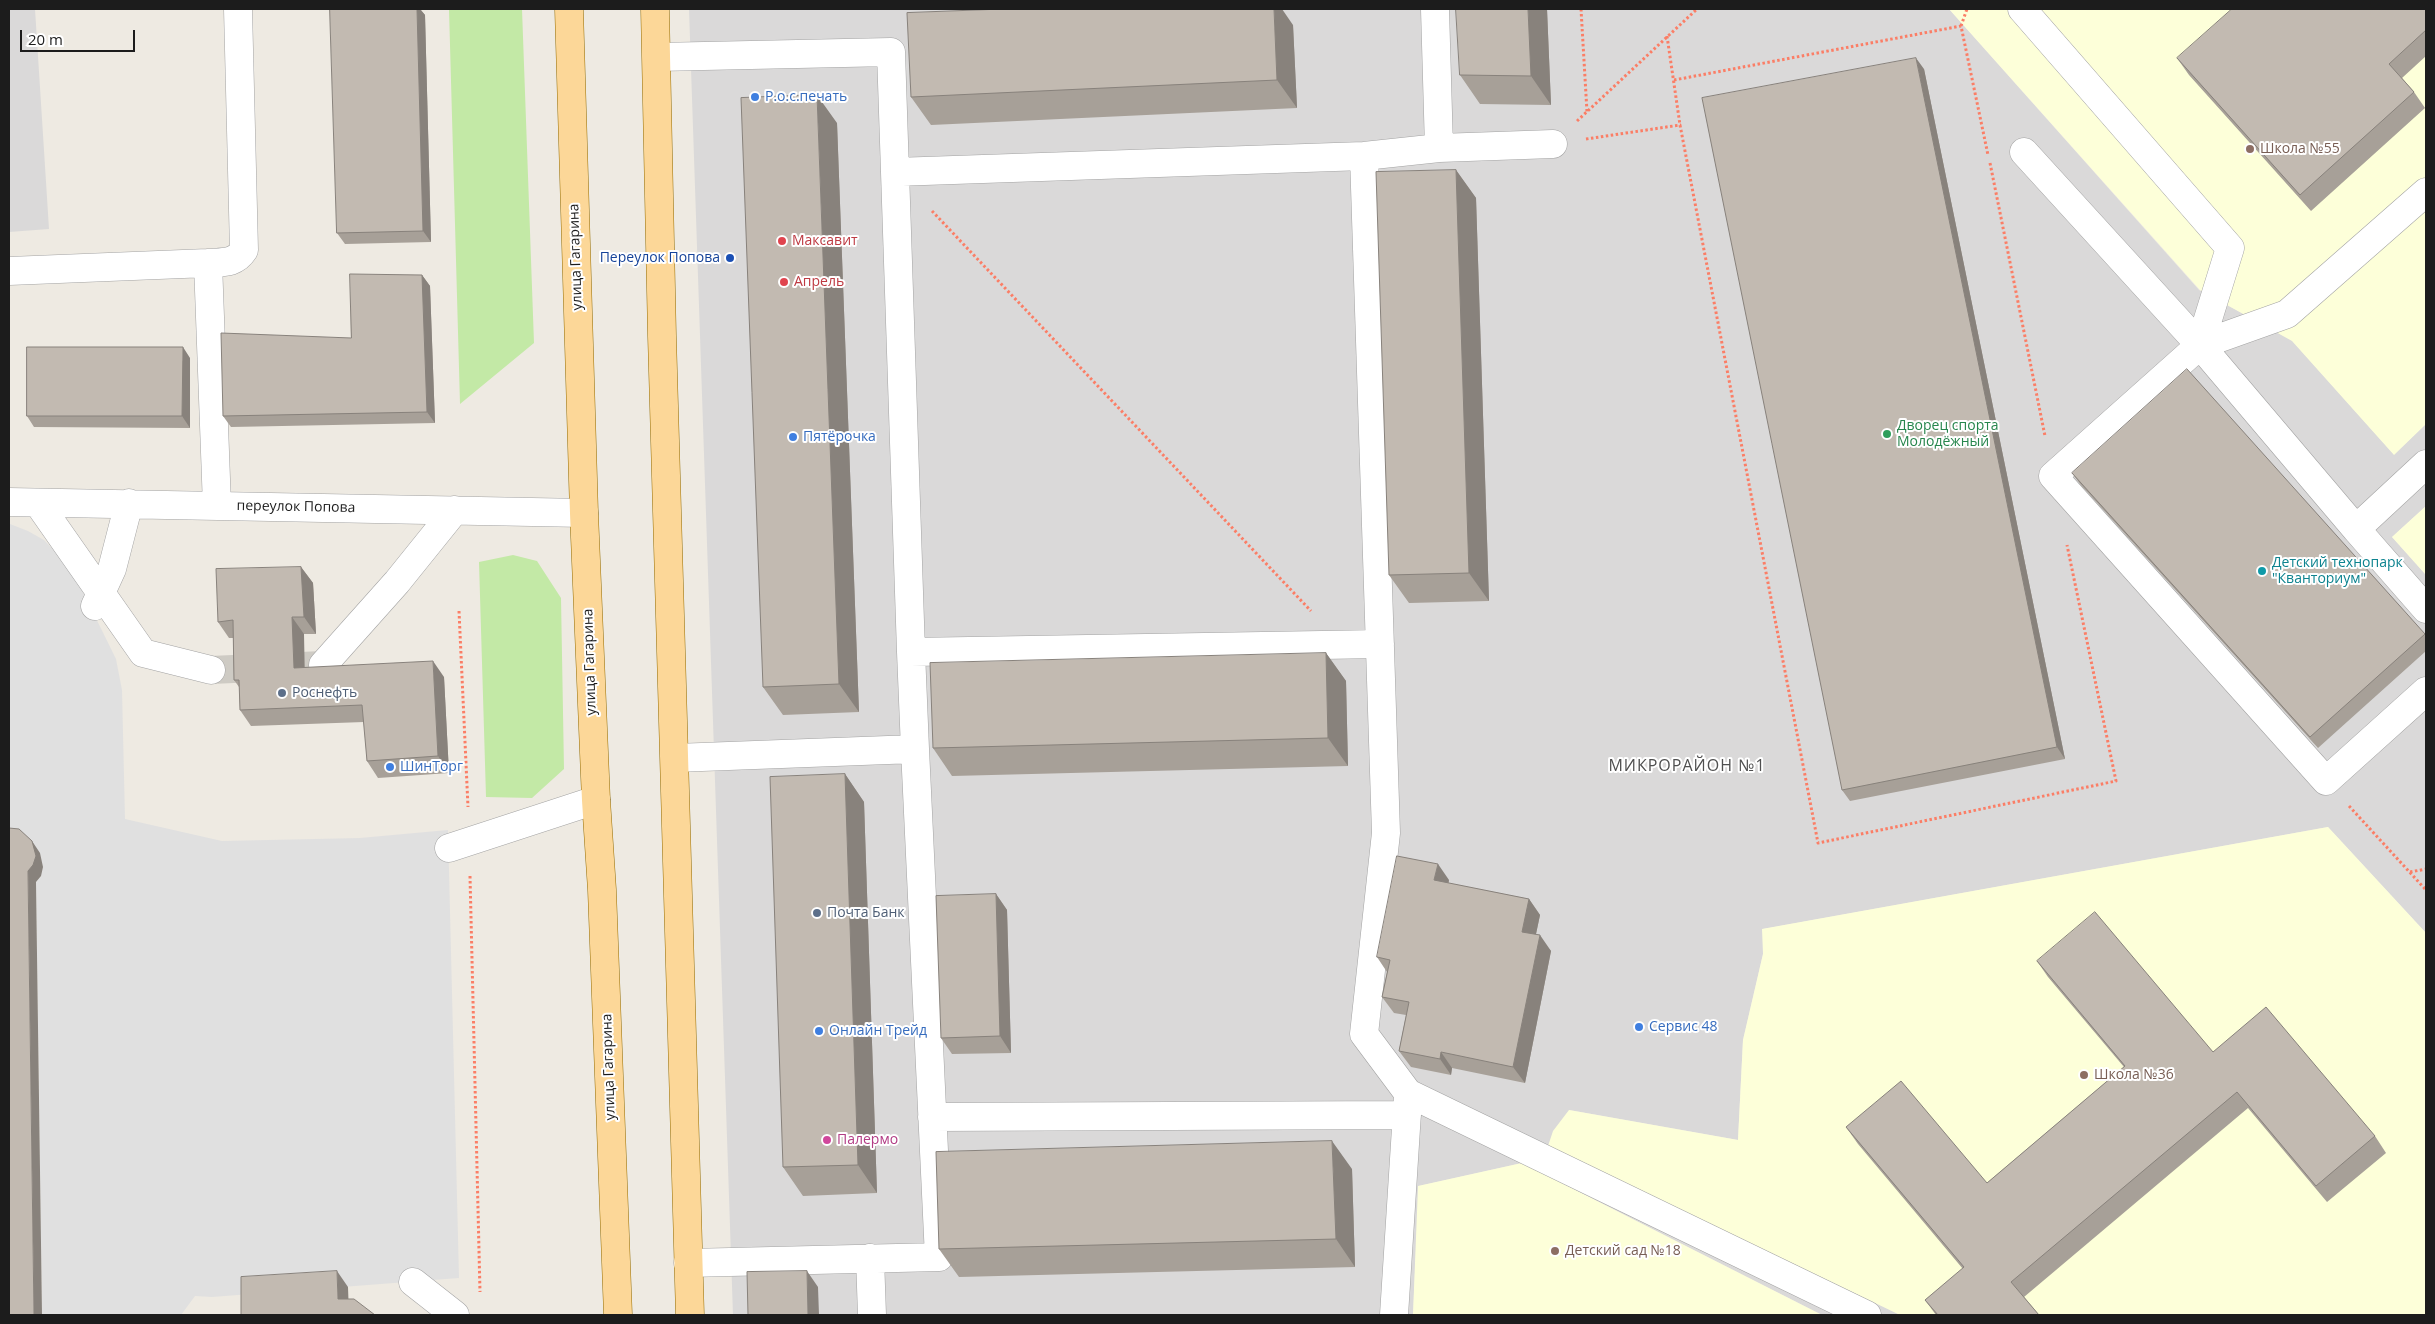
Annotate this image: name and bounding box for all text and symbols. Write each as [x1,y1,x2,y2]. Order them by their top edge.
scale bar [22,20,138,52]
text: 20 m [28,29,63,49]
place label: Р.о.с.печать [765,89,847,105]
marker: Р.о.с.печать [749,91,761,103]
place label: Школа №55 [2260,141,2340,157]
marker: Школа №55 [2244,143,2256,155]
street label: улица Гагарина [566,203,586,311]
place label: Максавит [792,233,858,249]
marker: Максавит [776,235,788,247]
place label: Переулок Попова [600,250,720,266]
marker: Переулок Попова [724,252,736,264]
place label: Апрель [794,274,844,290]
marker: Апрель [778,276,790,288]
place label: Дворец спорта Молодёжный [1897,418,1999,451]
marker: Дворец спорта Молодёжный [1881,428,1893,440]
place label: Пятёрочка [803,429,876,445]
marker: Пятёрочка [787,431,799,443]
street label: переулок Попова [236,498,356,516]
place label: Детский технопарк "Кванториум" [2272,555,2403,588]
marker: Детский технопарк "Кванториум" [2256,565,2268,577]
street label: улица Гагарина [580,608,600,716]
place label: Роснефть [292,685,357,701]
marker: Роснефть [276,687,288,699]
district label: МИКРОРАЙОН №1 [1607,756,1767,776]
place label: ШинТорг [400,759,463,775]
marker: ШинТорг [384,761,396,773]
place label: Почта Банк [827,905,905,921]
marker: Почта Банк [811,907,823,919]
street label: улица Гагарина [599,1013,619,1121]
place label: Сервис 48 [1649,1019,1718,1035]
marker: Сервис 48 [1633,1021,1645,1033]
place label: Онлайн Трейд [829,1023,927,1039]
marker: Онлайн Трейд [813,1025,825,1037]
place label: Школа №36 [2094,1067,2174,1083]
marker: Школа №36 [2078,1069,2090,1081]
place label: Палермо [837,1132,898,1148]
marker: Палермо [821,1134,833,1146]
place label: Детский сад №18 [1565,1243,1681,1259]
marker: Детский сад №18 [1549,1245,1561,1257]

